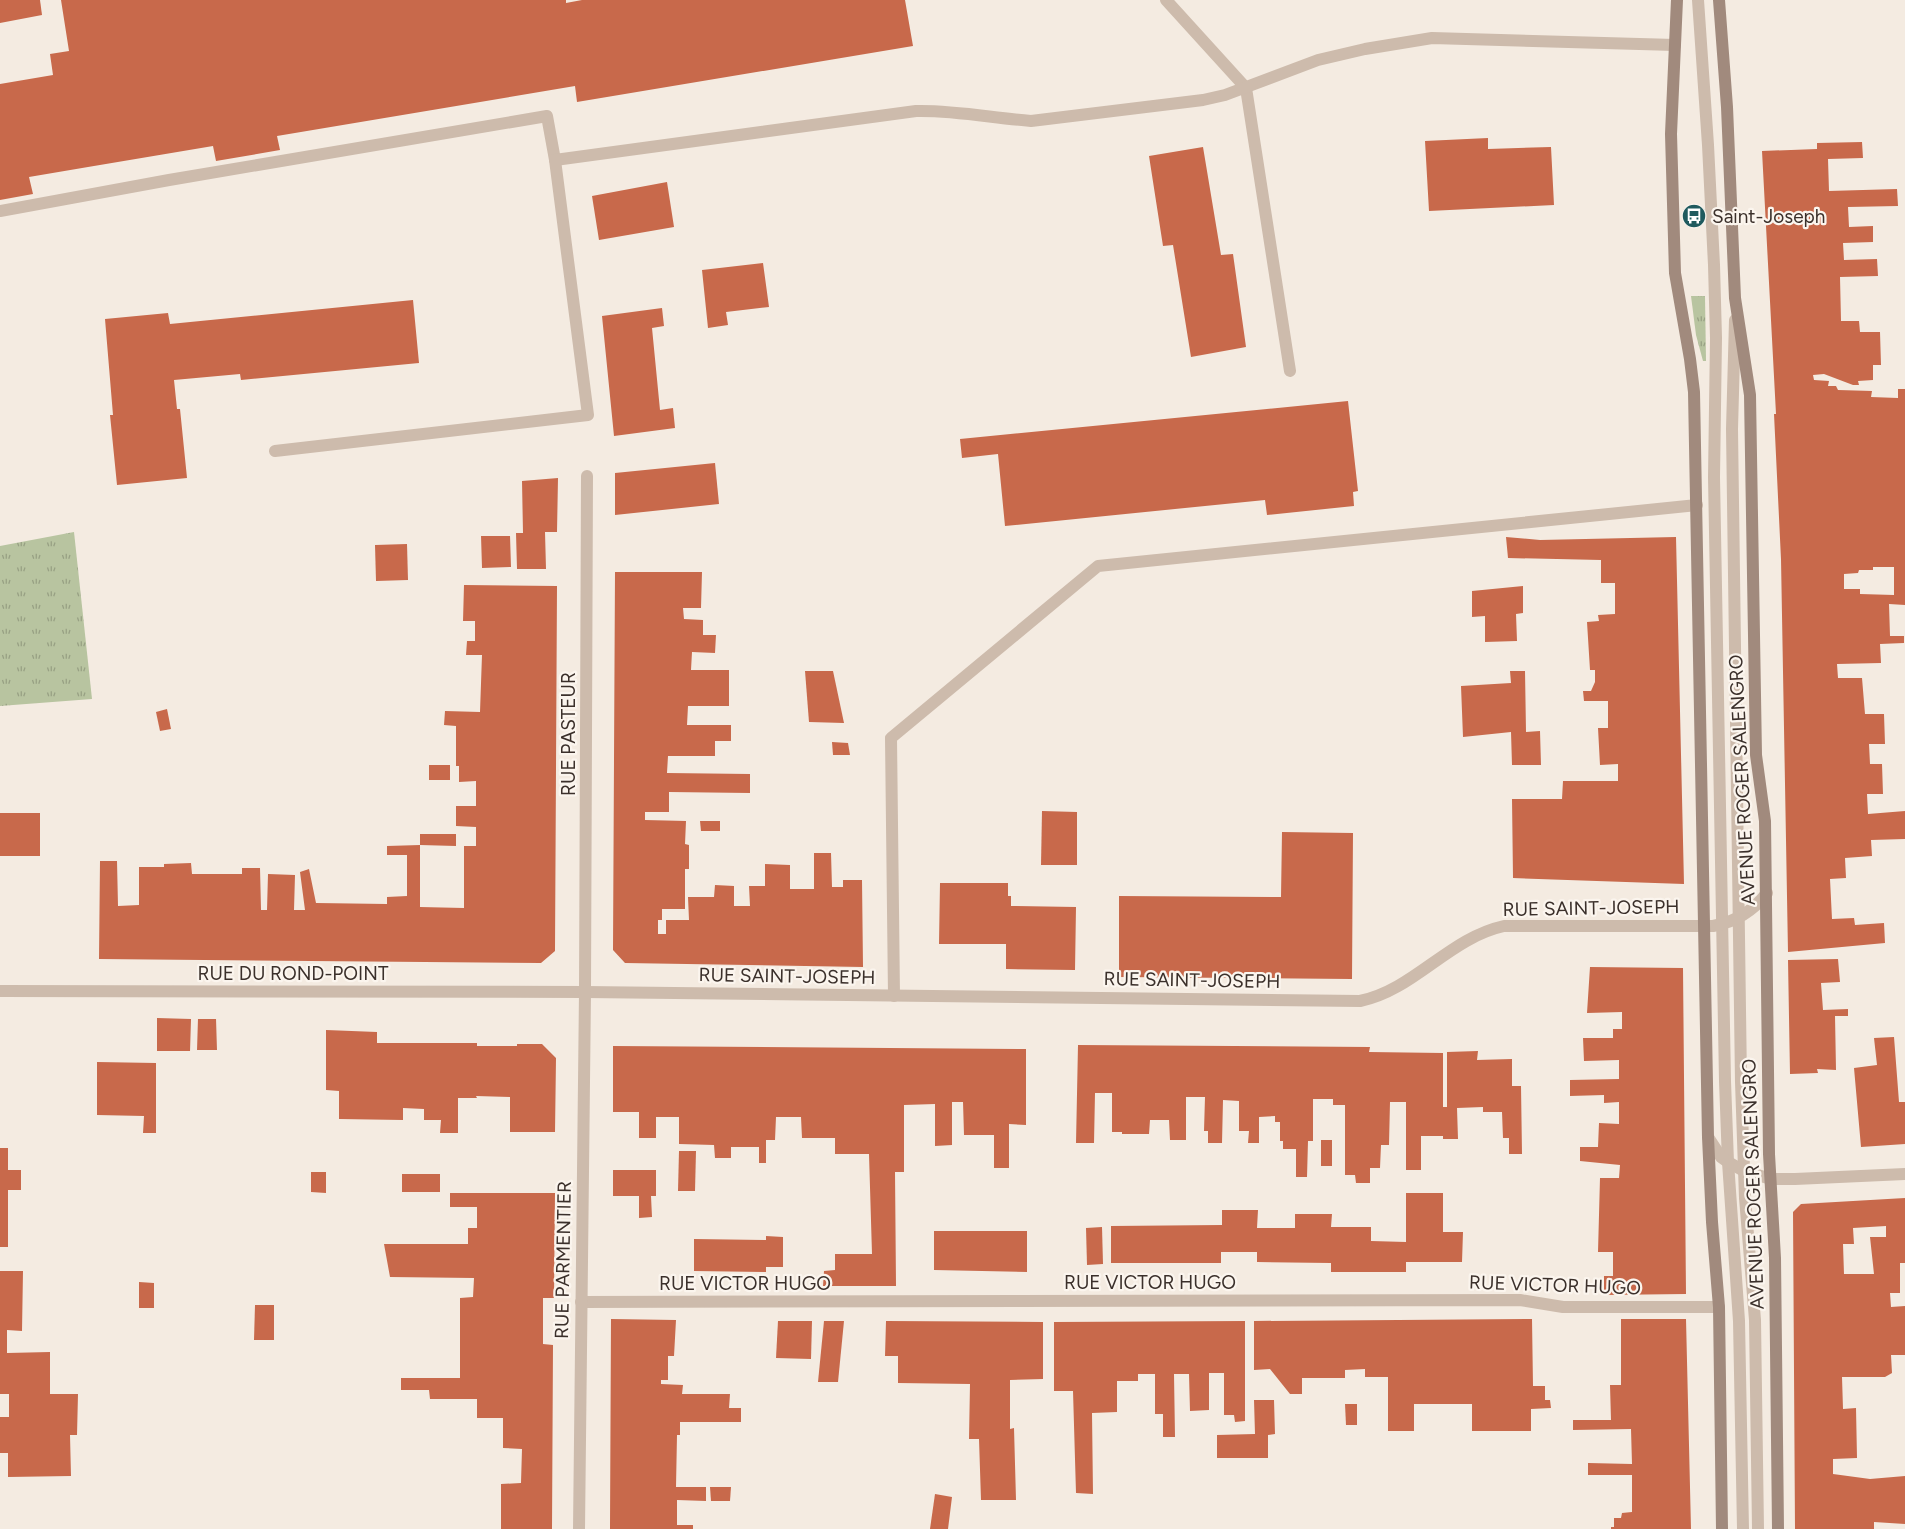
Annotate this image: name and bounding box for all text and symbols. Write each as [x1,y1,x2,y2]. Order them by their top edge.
bus stop icon: Saint-Joseph [1681,203,1707,229]
place label: Saint-Joseph [1712,205,1825,228]
street label: AVENUE ROGER SALENGRO [1724,654,1760,906]
street label: RUE PASTEUR [557,672,580,796]
street label: RUE SAINT-JOSEPH [1502,895,1680,921]
street label: RUE DU ROND-POINT [198,962,389,985]
street label: RUE SAINT-JOSEPH [698,963,876,989]
street label: RUE SAINT-JOSEPH [1103,967,1281,993]
street label: AVENUE ROGER SALENGRO [1737,1058,1769,1310]
street label: RUE PARMENTIER [550,1181,576,1339]
street label: RUE VICTOR HUGO [1064,1271,1236,1294]
street label: RUE VICTOR HUGO [1469,1271,1641,1299]
street label: RUE VICTOR HUGO [659,1272,831,1295]

